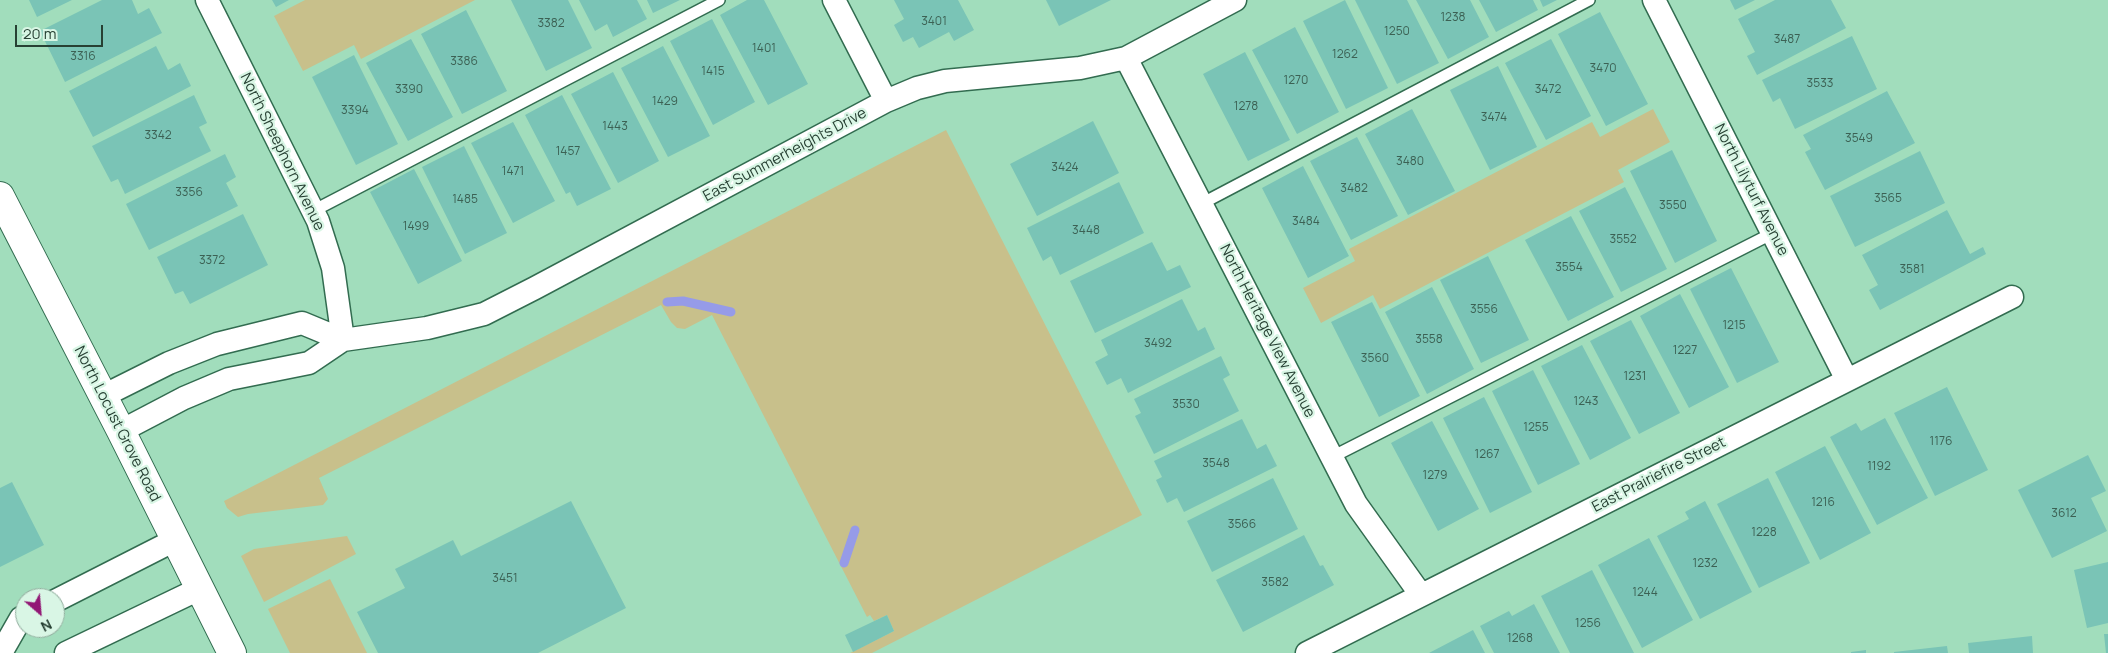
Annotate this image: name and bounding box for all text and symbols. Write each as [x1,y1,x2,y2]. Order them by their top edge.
house number: 1238 [1440,11,1466,25]
scale bar [18,15,105,47]
house number: 3401 [921,15,947,29]
house number: 3382 [537,17,565,31]
text: 20 m [23,23,56,44]
house number: 1250 [1384,25,1410,39]
house number: 3487 [1774,33,1800,47]
house number: 1401 [752,42,776,56]
house number: 1262 [1332,48,1358,62]
house number: 3316 [70,50,96,64]
house number: 3386 [450,55,478,69]
house number: 3470 [1589,62,1617,76]
house number: 1415 [701,65,725,79]
street label: North Sheephorn Avenue [236,70,328,234]
house number: 1270 [1284,74,1308,88]
house number: 3533 [1807,77,1833,91]
house number: 3390 [395,83,423,97]
house number: 3472 [1535,83,1561,97]
house number: 1429 [652,95,678,109]
house number: 1278 [1234,100,1258,114]
house number: 3394 [341,104,369,118]
street label: East Summerheights Drive [700,104,870,206]
house number: 3474 [1481,111,1507,125]
house number: 1443 [602,120,628,134]
street label: North Lilyturf Avenue [1710,121,1792,259]
house number: 3342 [144,129,172,143]
house number: 3549 [1845,132,1873,146]
house number: 1457 [556,145,580,159]
house number: 3480 [1396,155,1424,169]
house number: 3424 [1051,161,1079,175]
house number: 1471 [502,165,524,179]
house number: 3482 [1340,182,1368,196]
house number: 3356 [175,186,203,200]
house number: 3565 [1874,192,1902,206]
house number: 1485 [452,193,478,207]
house number: 3550 [1659,199,1687,213]
house number: 3484 [1292,215,1320,229]
house number: 1499 [403,220,429,234]
house number: 3448 [1072,224,1100,238]
house number: 3552 [1610,233,1636,247]
street label: North Heritage View Avenue [1215,241,1319,421]
house number: 3372 [199,254,225,268]
house number: 3554 [1555,261,1583,275]
house number: 3581 [1899,263,1925,277]
house number: 3556 [1470,303,1498,317]
house number: 1215 [1722,319,1746,333]
house number: 3558 [1415,333,1443,347]
house number: 3492 [1144,337,1172,351]
street label: North Locust Grove Road [70,343,164,505]
house number: 1227 [1673,344,1697,358]
house number: 3560 [1361,352,1389,366]
house number: 1231 [1624,370,1646,384]
house number: 1243 [1574,395,1598,409]
house number: 3530 [1172,398,1200,412]
house number: 1255 [1523,421,1549,435]
street label: East Prairiefire Street [1589,433,1729,517]
house number: 1176 [1930,435,1952,449]
house number: 1267 [1475,448,1499,462]
house number: 3548 [1202,457,1230,471]
house number: 1192 [1867,460,1891,474]
house number: 1279 [1423,469,1447,483]
house number: 1216 [1811,496,1835,510]
house number: 3612 [2051,507,2077,521]
house number: 3566 [1228,518,1256,532]
house number: 1228 [1751,526,1777,540]
house number: 1232 [1693,557,1717,571]
house number: 3451 [492,572,518,586]
house number: 3582 [1261,576,1289,590]
house number: 1244 [1632,586,1658,600]
north arrow [15,588,65,638]
text: N [38,615,55,637]
house number: 1256 [1575,617,1601,631]
house number: 1268 [1507,632,1533,646]

